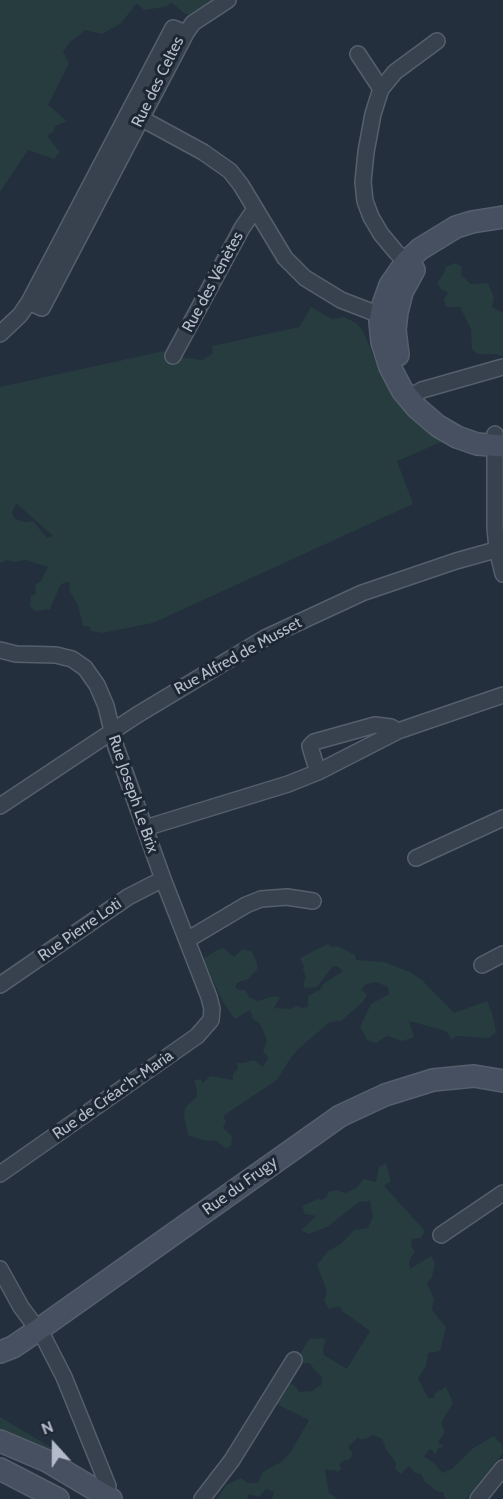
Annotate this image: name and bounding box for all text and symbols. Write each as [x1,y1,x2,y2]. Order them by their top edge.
street label: Rue des Celtes [128,33,188,131]
street label: Rue des Vénètes [178,228,248,336]
street label: Rue Alfred de Musset [171,613,305,699]
street label: Rue Joseph Le Brix [104,733,162,855]
street label: Rue Pierre Loti [35,894,125,966]
street label: Rue de Créac'h-Maria [49,1046,177,1144]
street label: Rue du Frugy [199,1152,281,1220]
north arrow [24,1415,84,1475]
text: N [39,1417,56,1439]

